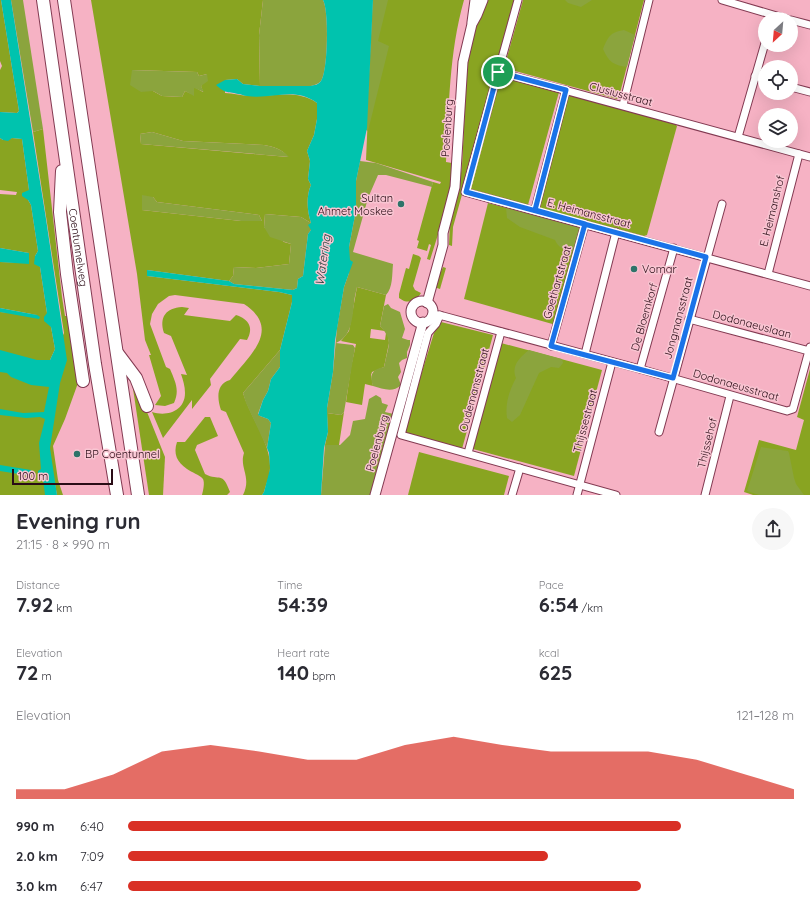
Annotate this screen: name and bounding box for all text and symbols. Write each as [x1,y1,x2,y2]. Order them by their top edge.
north arrow [758,12,798,52]
map controls [758,12,798,148]
pin [481,55,515,89]
button: locate [758,60,798,100]
icon: arrive [487,61,509,83]
street label: Clusiusstraat [588,79,654,109]
street label: Poelenburg [438,98,456,158]
button: layers [758,108,798,148]
street label: E. Heimanshof [756,174,788,248]
place label: Sultan Ahmet Moskee [318,191,393,218]
street label: E. Heimansstraat [546,195,633,231]
marker: Sultan Ahmet Moskee [396,199,406,209]
street label: Coentunnelweg [66,207,91,288]
water label: Watering [312,232,334,286]
street label: Goethartstraat [540,244,574,320]
place label: Vomar [642,262,677,276]
marker: Vomar [629,264,639,274]
street label: Jongmansstraat [660,275,696,361]
street label: De Bloemkorf [628,281,660,353]
street label: Dodonaeuslaan [711,307,793,341]
street label: Oudemansstraat [456,346,492,433]
street label: Dodonaeusstraat [691,366,781,404]
street label: Thijssestraat [570,388,600,454]
street label: Poelenburg [363,413,391,473]
street label: Thijssehof [694,416,720,470]
place label: BP Coentunnel [85,447,160,461]
marker: BP Coentunnel [72,449,82,459]
scale bar [12,467,113,486]
text: 100 m [18,469,48,483]
text: Evening run [16,507,141,535]
button: share [752,508,794,550]
text: 21:15 · 8 × 990 m [16,536,110,552]
text: Distance [16,578,60,592]
text: Time [277,578,303,592]
text: Pace [539,578,564,592]
text: 7.92 [16,592,53,617]
text: 54:39 [277,592,328,617]
text: 6:54 [539,592,578,617]
text: km [53,601,72,615]
text: /km [578,601,603,615]
text: Elevation [16,646,62,660]
text: Heart rate [277,646,330,660]
text: kcal [539,646,559,660]
text: 72 [16,660,38,685]
text: 140 [277,660,309,685]
text: 625 [539,660,573,685]
text: m [38,669,51,683]
text: bpm [309,669,336,683]
text: Elevation [16,707,71,723]
text: 121–128 m [737,707,794,723]
text: 990 m [16,818,54,834]
text: 6:40 [80,818,104,834]
text: 2.0 km [16,848,58,864]
text: 7:09 [80,848,104,864]
text: 3.0 km [16,878,57,894]
text: 6:47 [80,878,103,894]

